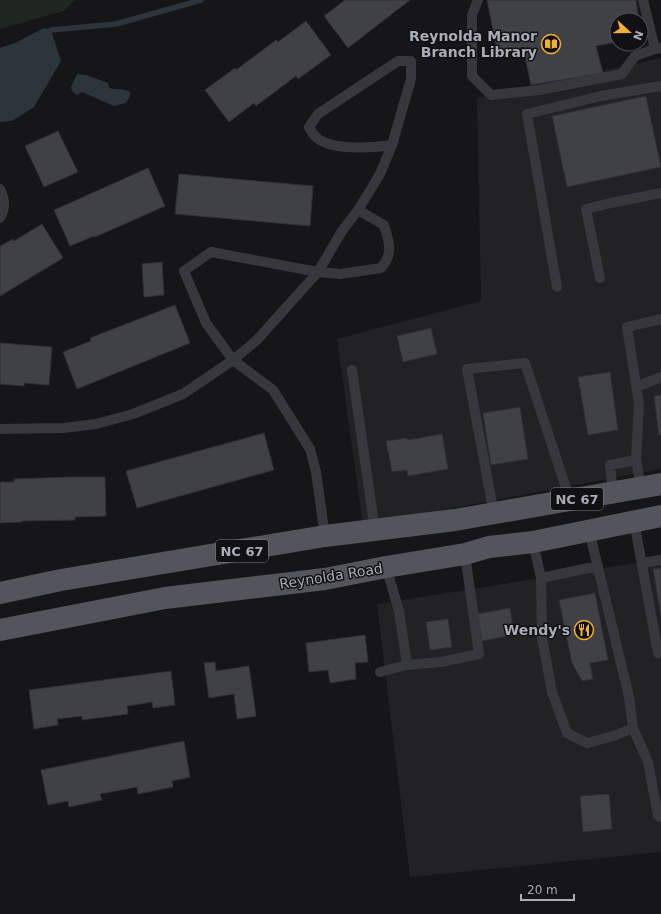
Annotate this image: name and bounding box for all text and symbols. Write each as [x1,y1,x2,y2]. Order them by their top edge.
north arrow [609,12,649,52]
place label: Reynolda Manor Branch Library [409,28,537,60]
text: N [630,29,646,42]
library icon: Reynolda Manor Branch Library [540,33,562,55]
road number: NC 67 [551,488,603,510]
road number: NC 67 [216,540,268,562]
street label: Reynolda Road [278,560,384,592]
restaurant icon: Wendy's [573,619,595,641]
place label: Wendy's [504,622,570,638]
scale bar [521,876,574,902]
text: 20 m [527,883,558,897]

